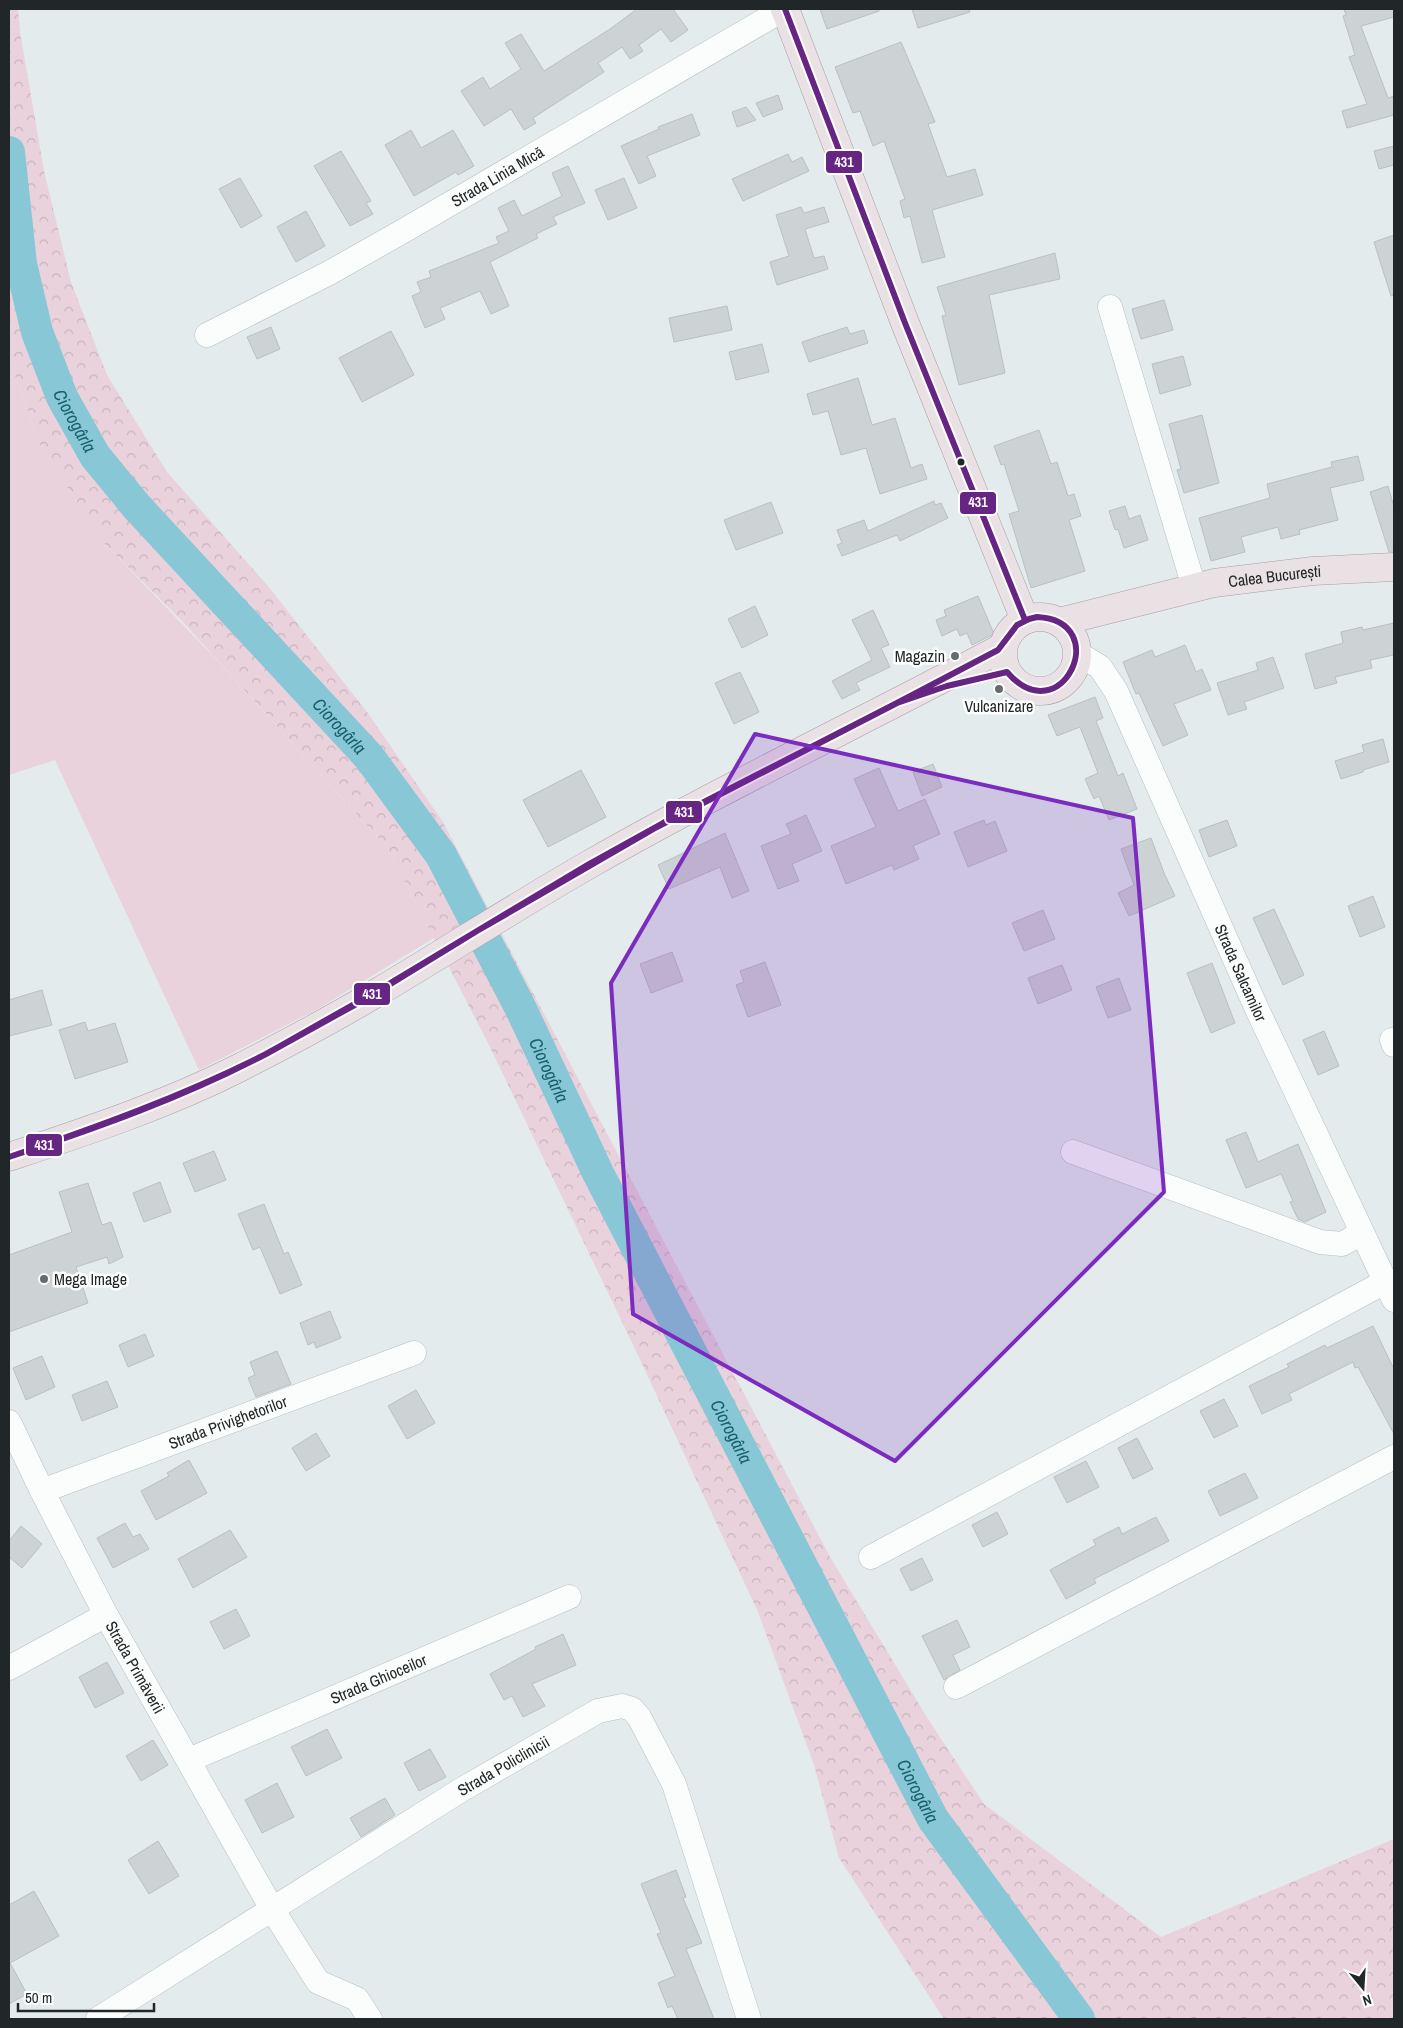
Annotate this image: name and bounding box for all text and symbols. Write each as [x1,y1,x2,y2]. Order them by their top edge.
street label: Strada Linia Mică [447,140,548,212]
line badge: 431 [825,150,863,174]
text: 431 [834,153,854,171]
water label: Ciorogârla [48,385,103,457]
unlabelled marker [956,457,966,467]
line badge: 431 [959,491,997,515]
text: 431 [968,493,988,511]
street label: Calea București [1227,560,1322,592]
place label: Magazin [895,645,945,667]
marker: Magazin [949,650,961,662]
marker: Vulcanizare [993,683,1005,695]
water label: Ciorogârla [307,692,372,759]
place label: Vulcanizare [965,695,1033,717]
line badge: 431 [665,800,703,824]
text: 431 [674,803,694,821]
street label: Strada Salcamilor [1210,921,1273,1026]
line badge: 431 [353,982,391,1006]
text: 431 [362,985,382,1003]
water label: Ciorogârla [523,1033,575,1106]
line badge: 431 [25,1133,63,1157]
text: 431 [34,1136,54,1154]
place label: Mega Image [54,1268,127,1290]
marker: Mega Image [38,1273,50,1285]
street label: Strada Privighetorilor [165,1390,291,1454]
water label: Ciorogârla [705,1395,759,1468]
street label: Strada Primăverii [101,1617,170,1717]
street label: Strada Ghioceilor [327,1648,431,1709]
street label: Strada Policlinicii [453,1730,553,1801]
water label: Ciorogârla [891,1754,945,1827]
north arrow [1338,1963,1388,2013]
scale bar [18,1980,154,2012]
text: 50 m [25,1987,52,2008]
text: N [1360,1991,1374,2010]

